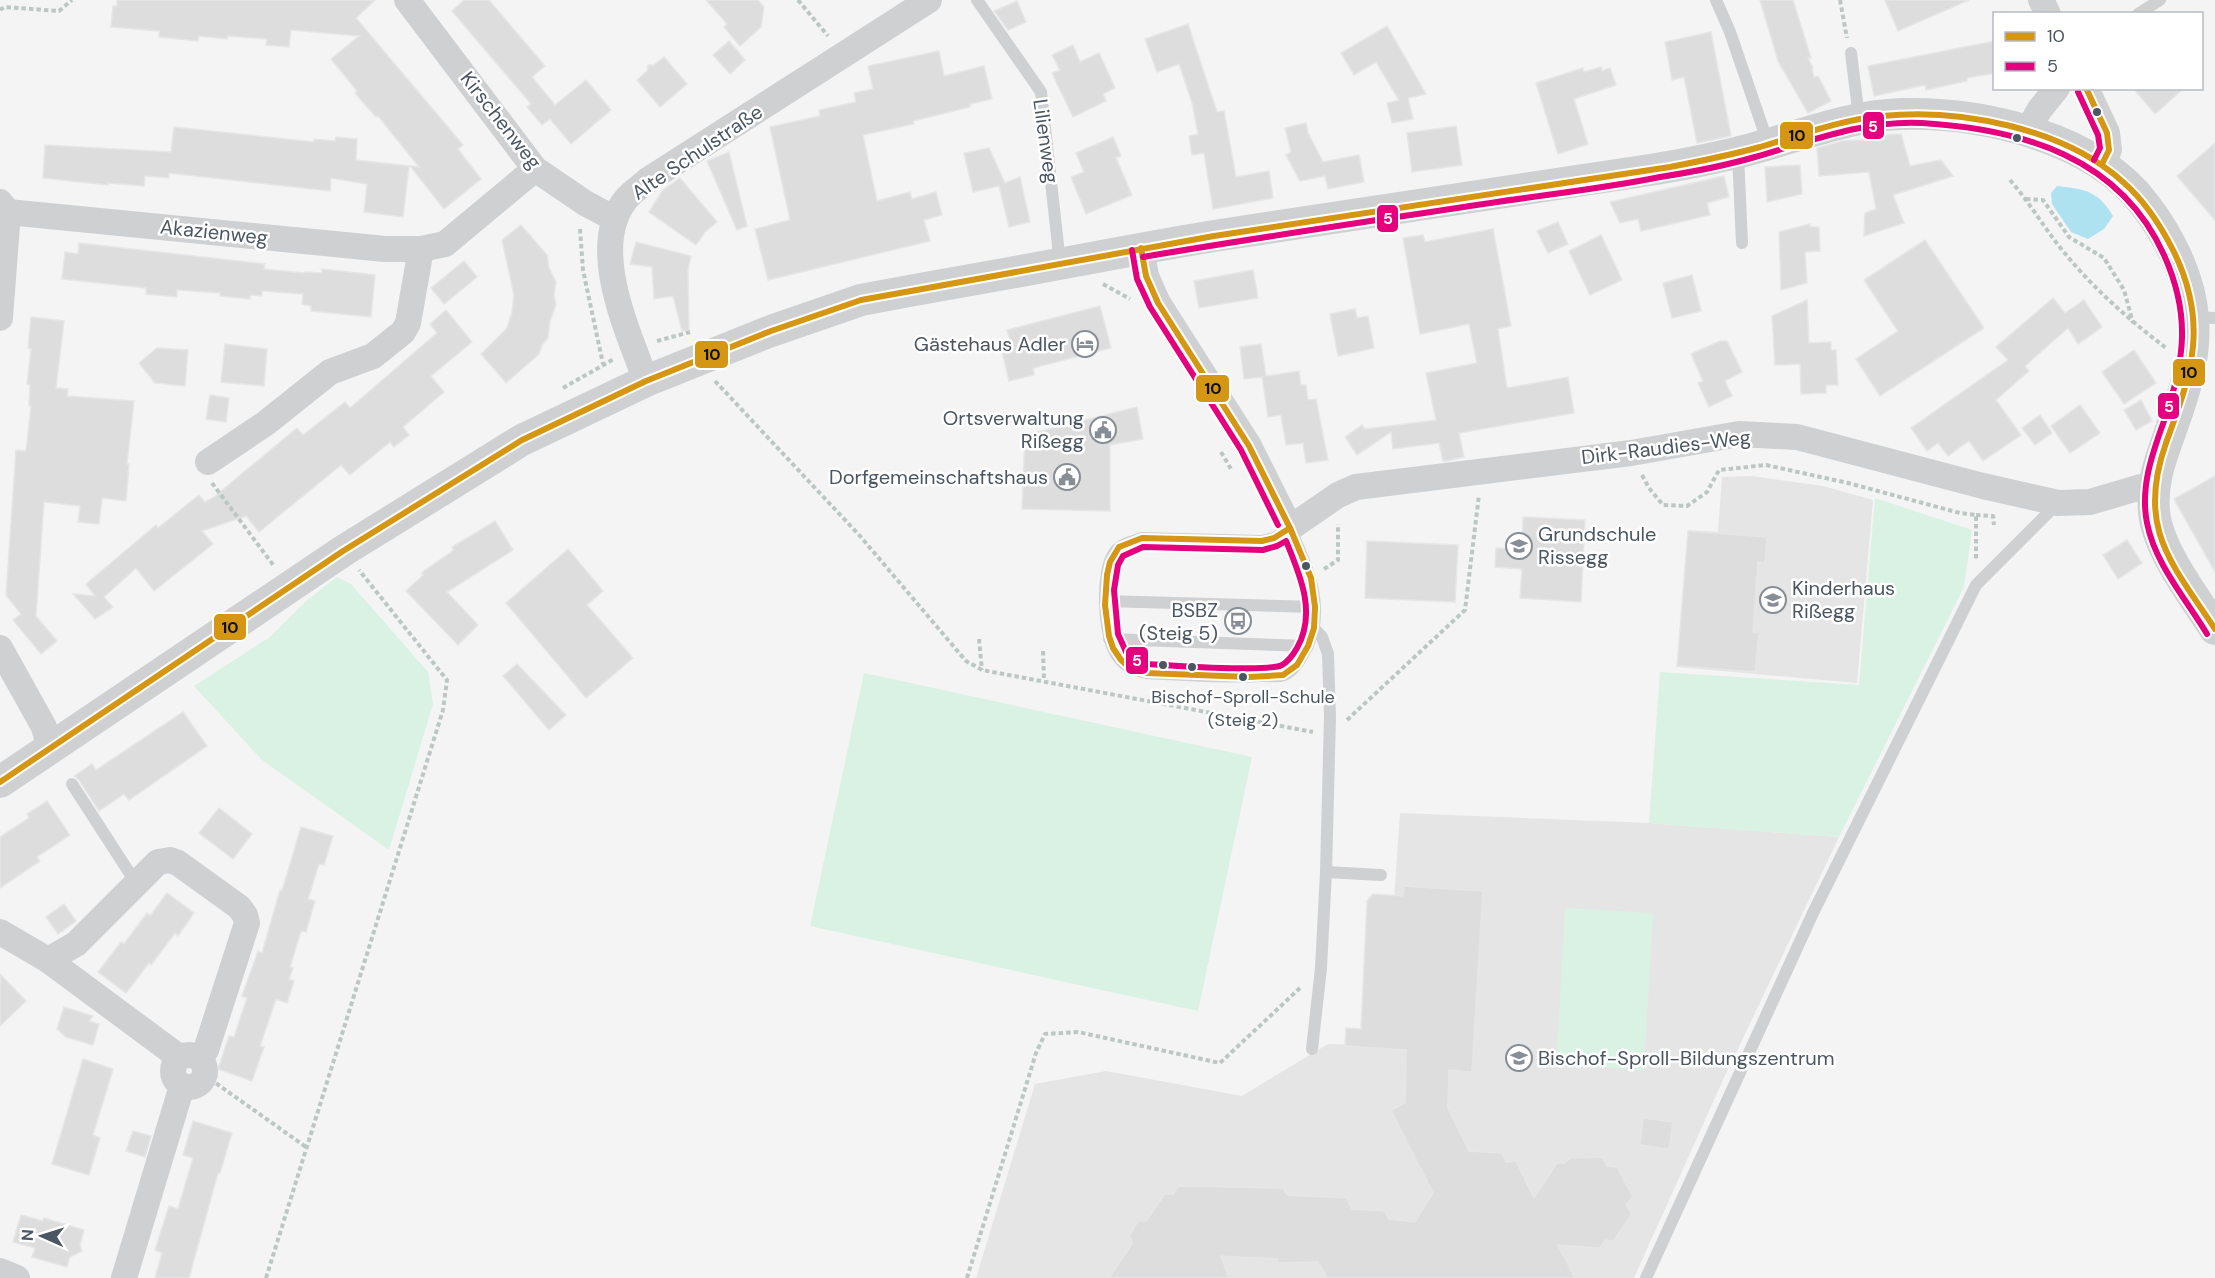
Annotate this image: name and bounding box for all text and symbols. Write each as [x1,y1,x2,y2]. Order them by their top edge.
legend [1993,12,2203,90]
text: 10 [2047,24,2065,48]
text: 5 [2047,54,2058,78]
street label: Kirschenweg [455,66,547,174]
street label: Lilienweg [1027,97,1065,185]
street label: Alte Schulstraße [627,99,767,205]
unlabelled marker [2091,106,2103,118]
line badge: 5 [1862,111,1885,140]
text: 5 [1868,116,1878,137]
line badge: 10 [1779,121,1814,150]
text: 10 [1788,125,1806,146]
unlabelled marker [2011,132,2023,144]
line badge: 5 [1376,204,1399,233]
text: 5 [1383,208,1393,229]
street label: Akazienweg [159,213,269,251]
hotel icon: Gästehaus Adler [1070,329,1100,359]
place label: Gästehaus Adler [914,331,1066,357]
line badge: 10 [694,340,729,369]
text: 10 [703,344,721,365]
line badge: 10 [2172,358,2206,387]
text: 10 [2180,362,2198,383]
line badge: 10 [1195,374,1230,403]
text: 10 [1204,378,1222,399]
line badge: 5 [2157,392,2180,420]
text: 5 [2164,396,2174,417]
place label: Ortsverwaltung Rißegg [943,405,1084,454]
public building icon: Ortsverwaltung Rißegg [1088,415,1118,445]
street label: Dirk-Raudies-Weg [1580,424,1752,470]
public building icon: Dorfgemeinschaftshaus [1052,462,1082,492]
place label: Dorfgemeinschaftshaus [829,464,1048,490]
place label: Grundschule Rissegg [1538,521,1656,570]
school or university icon: Grundschule Rissegg [1504,531,1534,561]
unlabelled marker [1300,560,1312,572]
place label: Kinderhaus Rißegg [1792,575,1895,624]
school or university icon: Kinderhaus Rißegg [1758,585,1788,615]
place label: BSBZ (Steig 5) [1139,597,1218,646]
bus stop icon: BSBZ (Steig 5) [1223,606,1253,636]
line badge: 10 [213,613,247,641]
text: 10 [221,617,239,638]
line badge: 5 [1125,646,1149,675]
text: 5 [1132,650,1142,671]
unlabelled marker [1157,659,1169,671]
unlabelled marker [1186,661,1198,673]
marker: Bischof-Sproll-Schule (Steig 2) [1237,671,1249,683]
place label: Bischof-Sproll-Schule (Steig 2) [1151,685,1335,732]
school or university icon: Bischof-Sproll-Bildungszentrum [1504,1043,1534,1073]
place label: Bischof-Sproll-Bildungszentrum [1538,1045,1835,1071]
north arrow [12,1206,72,1266]
text: N [17,1229,38,1242]

